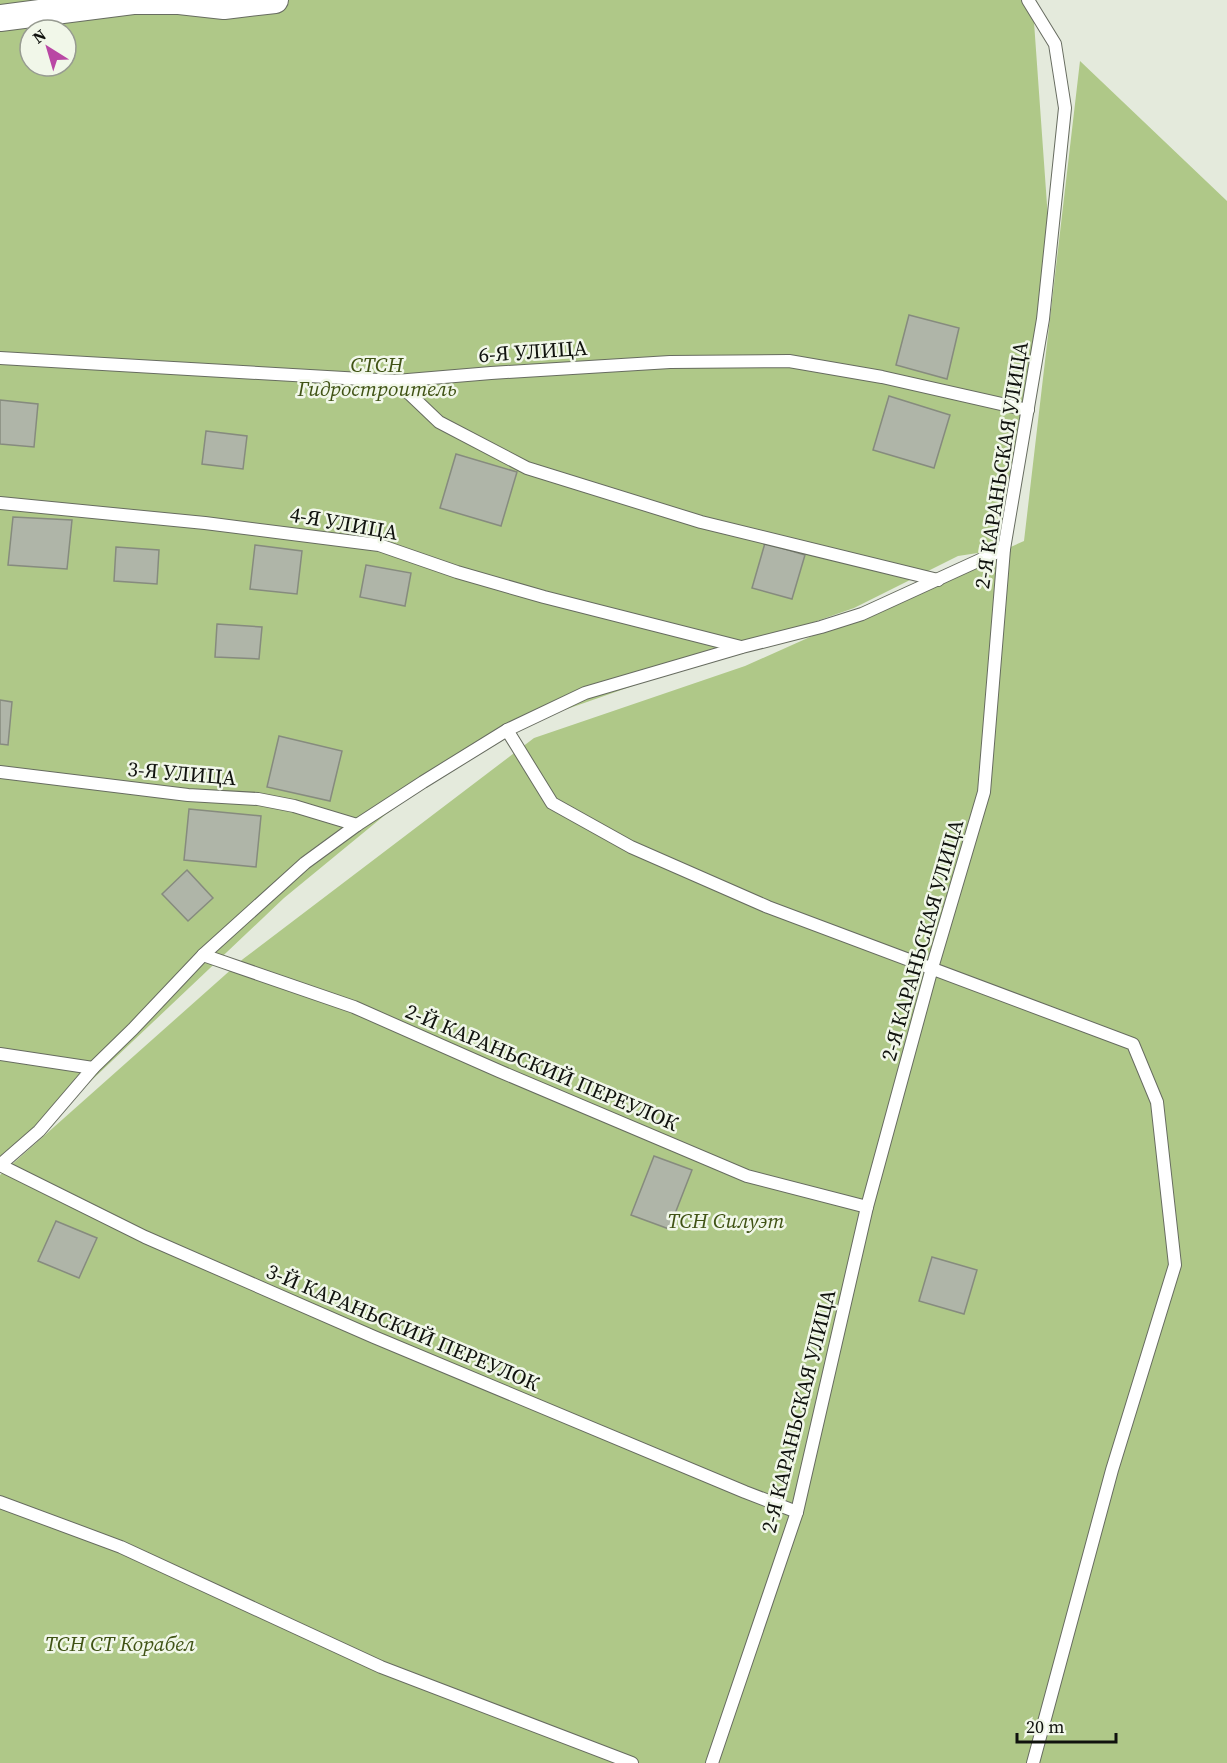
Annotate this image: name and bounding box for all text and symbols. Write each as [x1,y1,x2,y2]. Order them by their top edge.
north arrow [18,18,78,78]
text: N [28,24,51,48]
street label: 6-Я УЛИЦА [478,333,589,369]
street label: 2-Я КАРАНЬСКАЯ УЛИЦА [967,339,1035,591]
park label: СТСН Гидростроитель [296,350,457,403]
street label: 4-Я УЛИЦА [288,499,400,547]
street label: 3-Я УЛИЦА [126,754,238,792]
street label: 2-Я КАРАНЬСКАЯ УЛИЦА [874,816,970,1064]
street label: 2-Й КАРАНЬСКИЙ ПЕРЕУЛОК [401,996,683,1138]
park label: ТСН Силуэт [668,1206,784,1235]
street label: 3-Й КАРАНЬСКИЙ ПЕРЕУЛОК [262,1256,544,1398]
street label: 2-Я КАРАНЬСКАЯ УЛИЦА [754,1286,842,1536]
park label: ТСН СТ Корабел [45,1629,195,1658]
scale bar [1017,1706,1116,1744]
text: 20 m [1026,1714,1064,1739]

